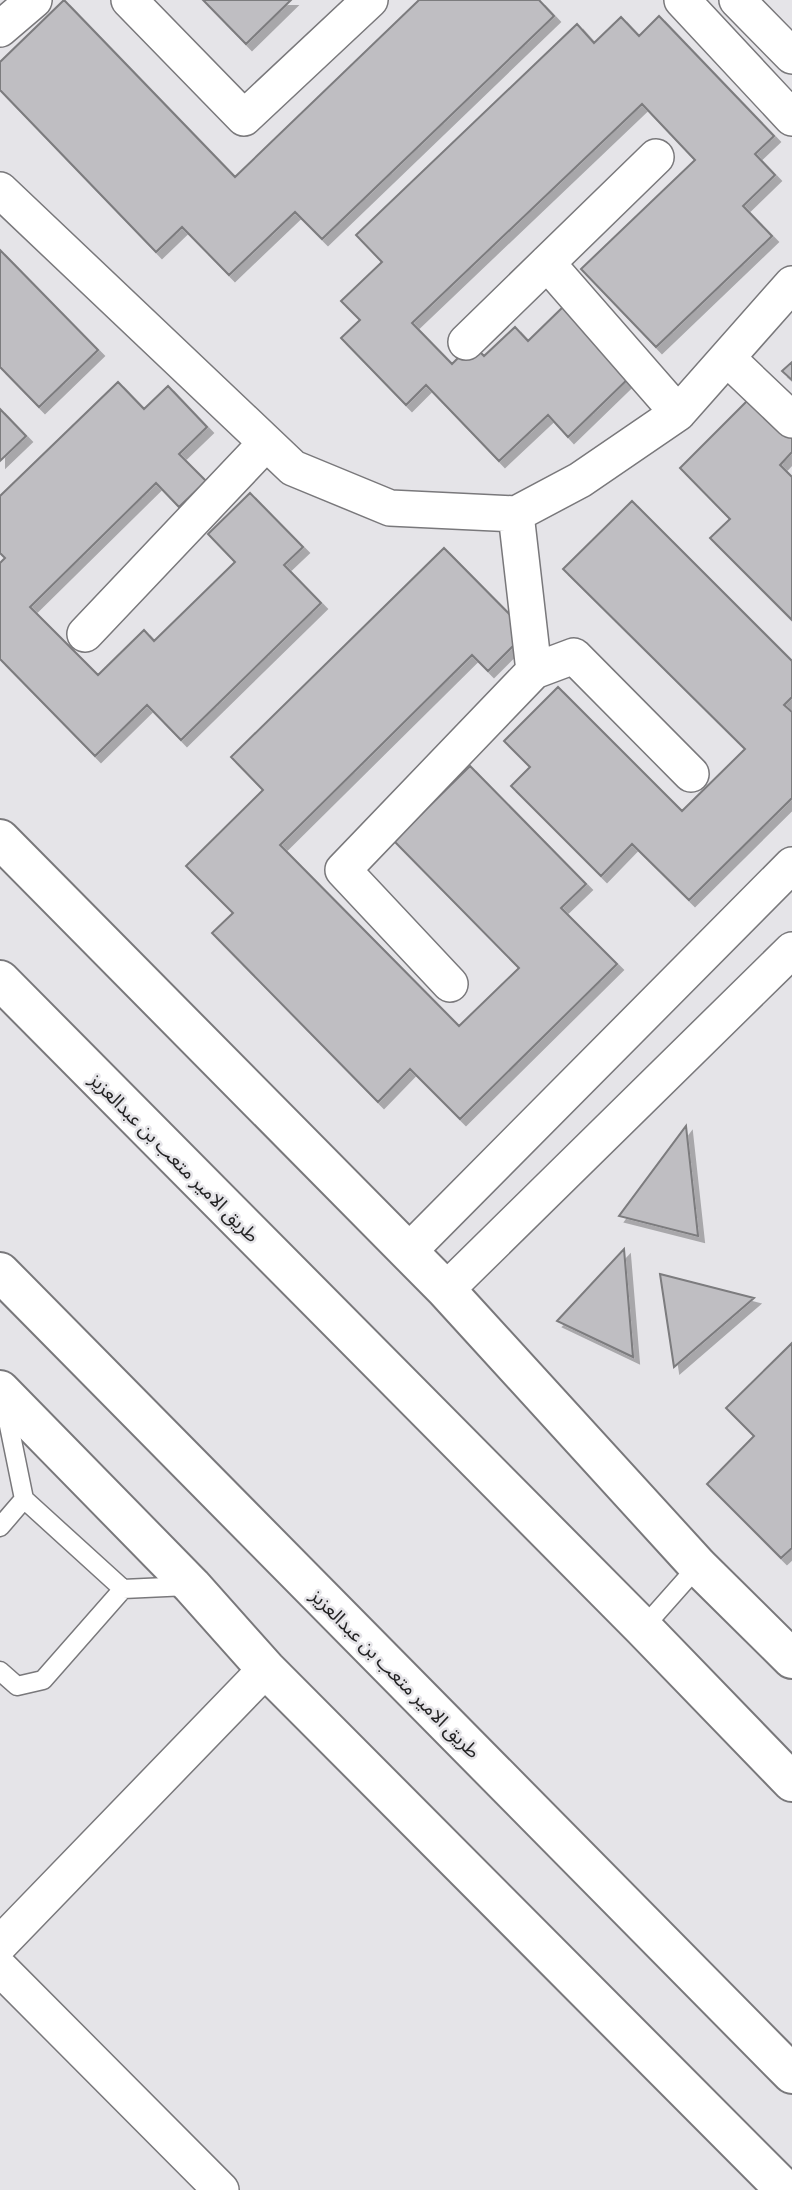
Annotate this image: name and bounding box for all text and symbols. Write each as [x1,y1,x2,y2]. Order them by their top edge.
street label: طريق الامير متعب بن عبدالعزيز [83,1065,267,1249]
street label: طريق الامير متعب بن عبدالعزيز [304,1581,488,1765]

